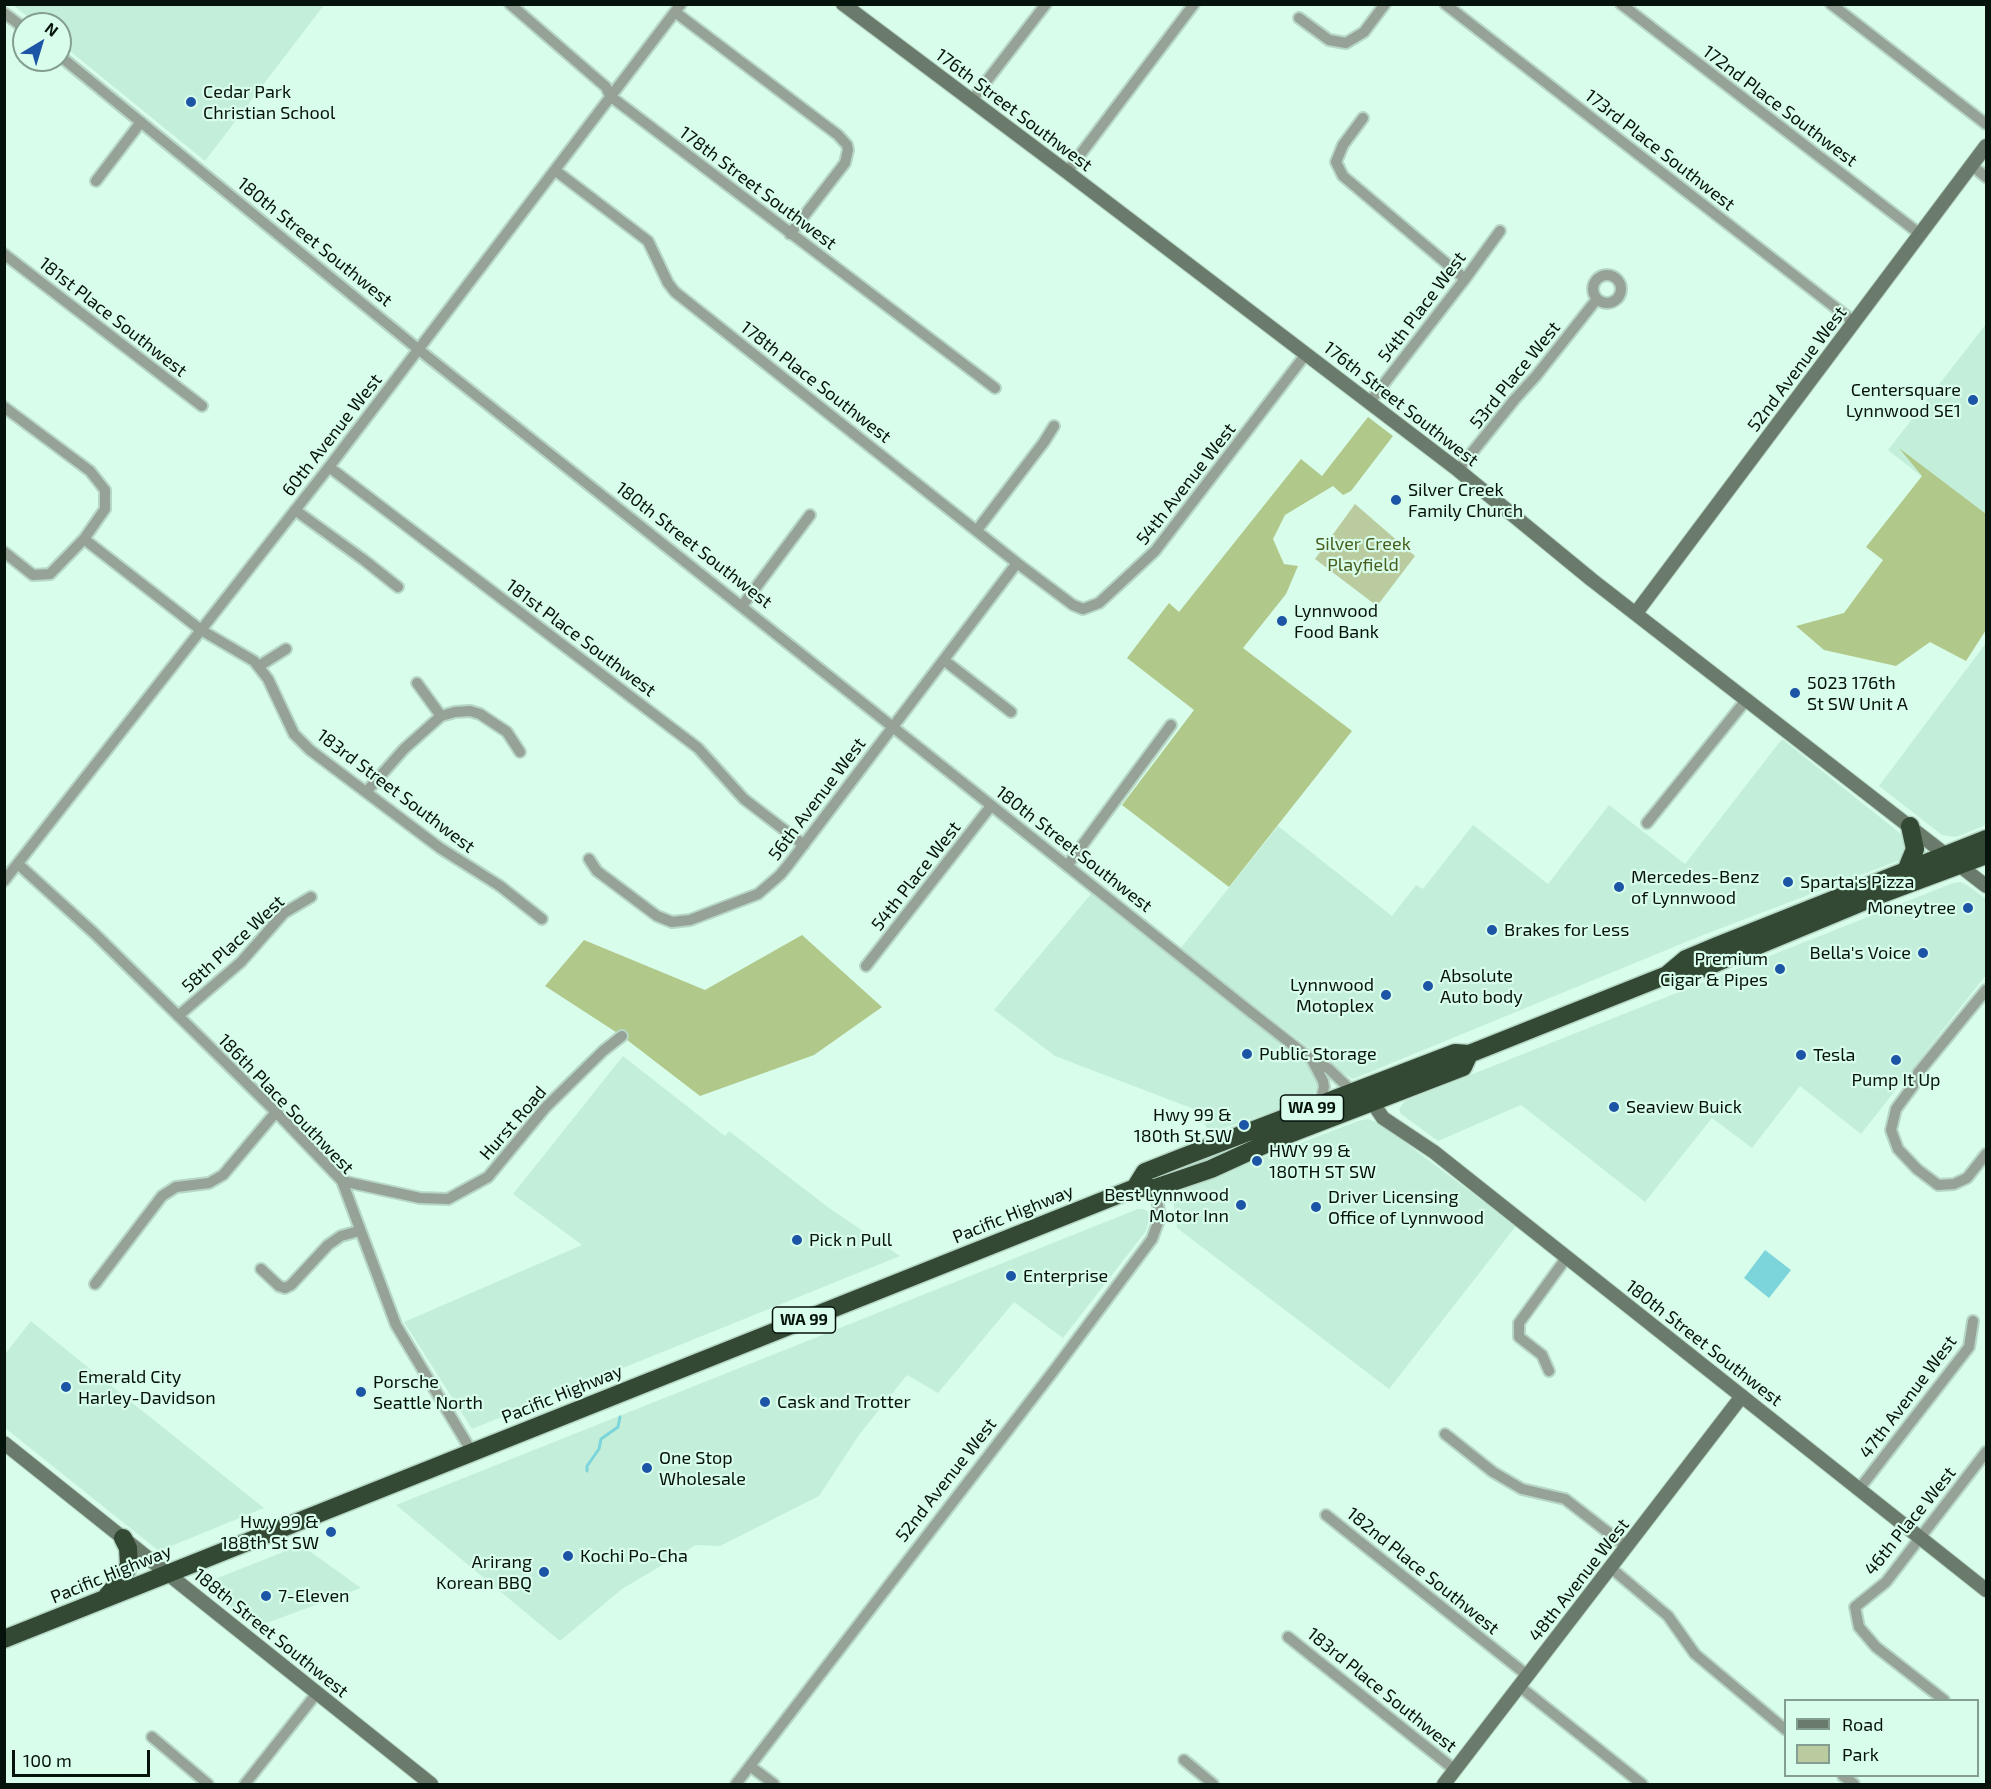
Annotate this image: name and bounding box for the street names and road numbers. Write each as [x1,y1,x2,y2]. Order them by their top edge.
street label: 172nd Place Southwest [1699,41,1861,171]
street label: 176th Street Southwest [931,44,1097,176]
street label: 173rd Place Southwest [1581,85,1739,215]
street label: 178th Street Southwest [675,122,841,254]
street label: 180th Street Southwest [233,173,397,311]
street label: 54th Place West [1373,248,1471,366]
street label: 181st Place Southwest [35,253,191,381]
street label: 52nd Avenue West [1743,302,1851,436]
street label: 178th Place Southwest [736,316,896,448]
street label: 53rd Place West [1465,317,1565,433]
street label: 176th Street Southwest [1319,337,1483,471]
street label: 60th Avenue West [278,370,386,500]
street label: 54th Avenue West [1132,419,1240,549]
street label: 180th Street Southwest [611,477,777,613]
street label: 181st Place Southwest [502,575,660,701]
street label: 183rd Street Southwest [313,725,479,857]
street label: 56th Avenue West [764,733,870,865]
street label: 180th Street Southwest [991,781,1157,917]
street label: 54th Place West [867,817,965,935]
street label: 58th Place West [177,891,289,997]
street label: 186th Place Southwest [214,1030,358,1178]
street label: Hurst Road [475,1082,551,1164]
road number: WA 99 [1280,1095,1344,1121]
street label: Pacific Highway [949,1180,1077,1248]
street label: 180th Street Southwest [1621,1275,1787,1411]
road number: WA 99 [772,1307,836,1333]
street label: 47th Avenue West [1855,1331,1961,1463]
street label: Pacific Highway [498,1360,626,1428]
street label: 52nd Avenue West [891,1414,1001,1546]
street label: 46th Place West [1860,1462,1960,1580]
street label: 182nd Place Southwest [1343,1503,1503,1639]
street label: 48th Avenue West [1524,1514,1634,1646]
street label: Pacific Highway [47,1540,175,1608]
street label: 188th Street Southwest [189,1564,353,1702]
street label: 183rd Place Southwest [1303,1623,1461,1757]

